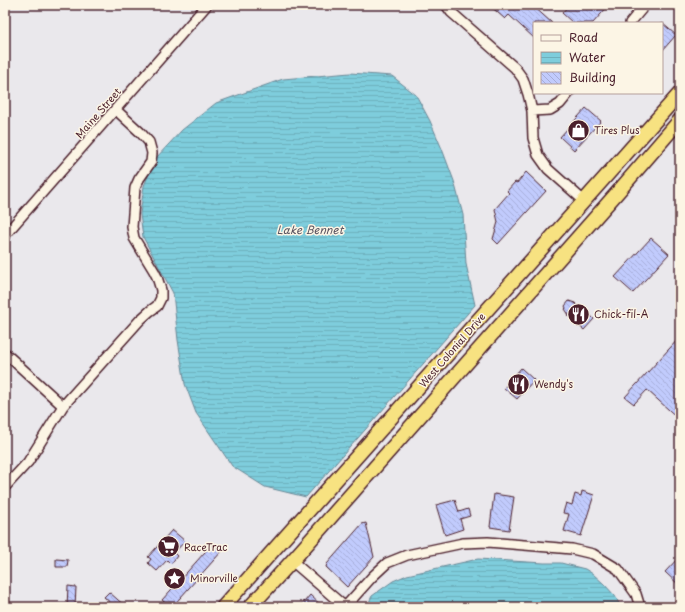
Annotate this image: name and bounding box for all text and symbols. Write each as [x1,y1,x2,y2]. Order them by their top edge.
legend [533,22,663,94]
text: Road [569,28,598,46]
text: Water [569,48,606,66]
text: Building [569,68,616,86]
street label: Maine Street [71,84,124,141]
shop icon: Tires Plus [565,117,591,143]
place label: Tires Plus [594,122,640,137]
water label: Lake Bennet [277,221,345,238]
restaurant icon: Chick-fil-A [565,301,591,327]
place label: Chick-fil-A [594,306,649,321]
street label: West Colonial Drive [415,309,488,390]
restaurant icon: Wendy's [506,371,532,397]
place label: Wendy's [534,376,573,391]
supermarket icon: RaceTrac [155,534,181,560]
place label: RaceTrac [184,539,227,554]
place icon: Minorville [161,565,187,591]
place label: Minorville [190,570,239,585]

